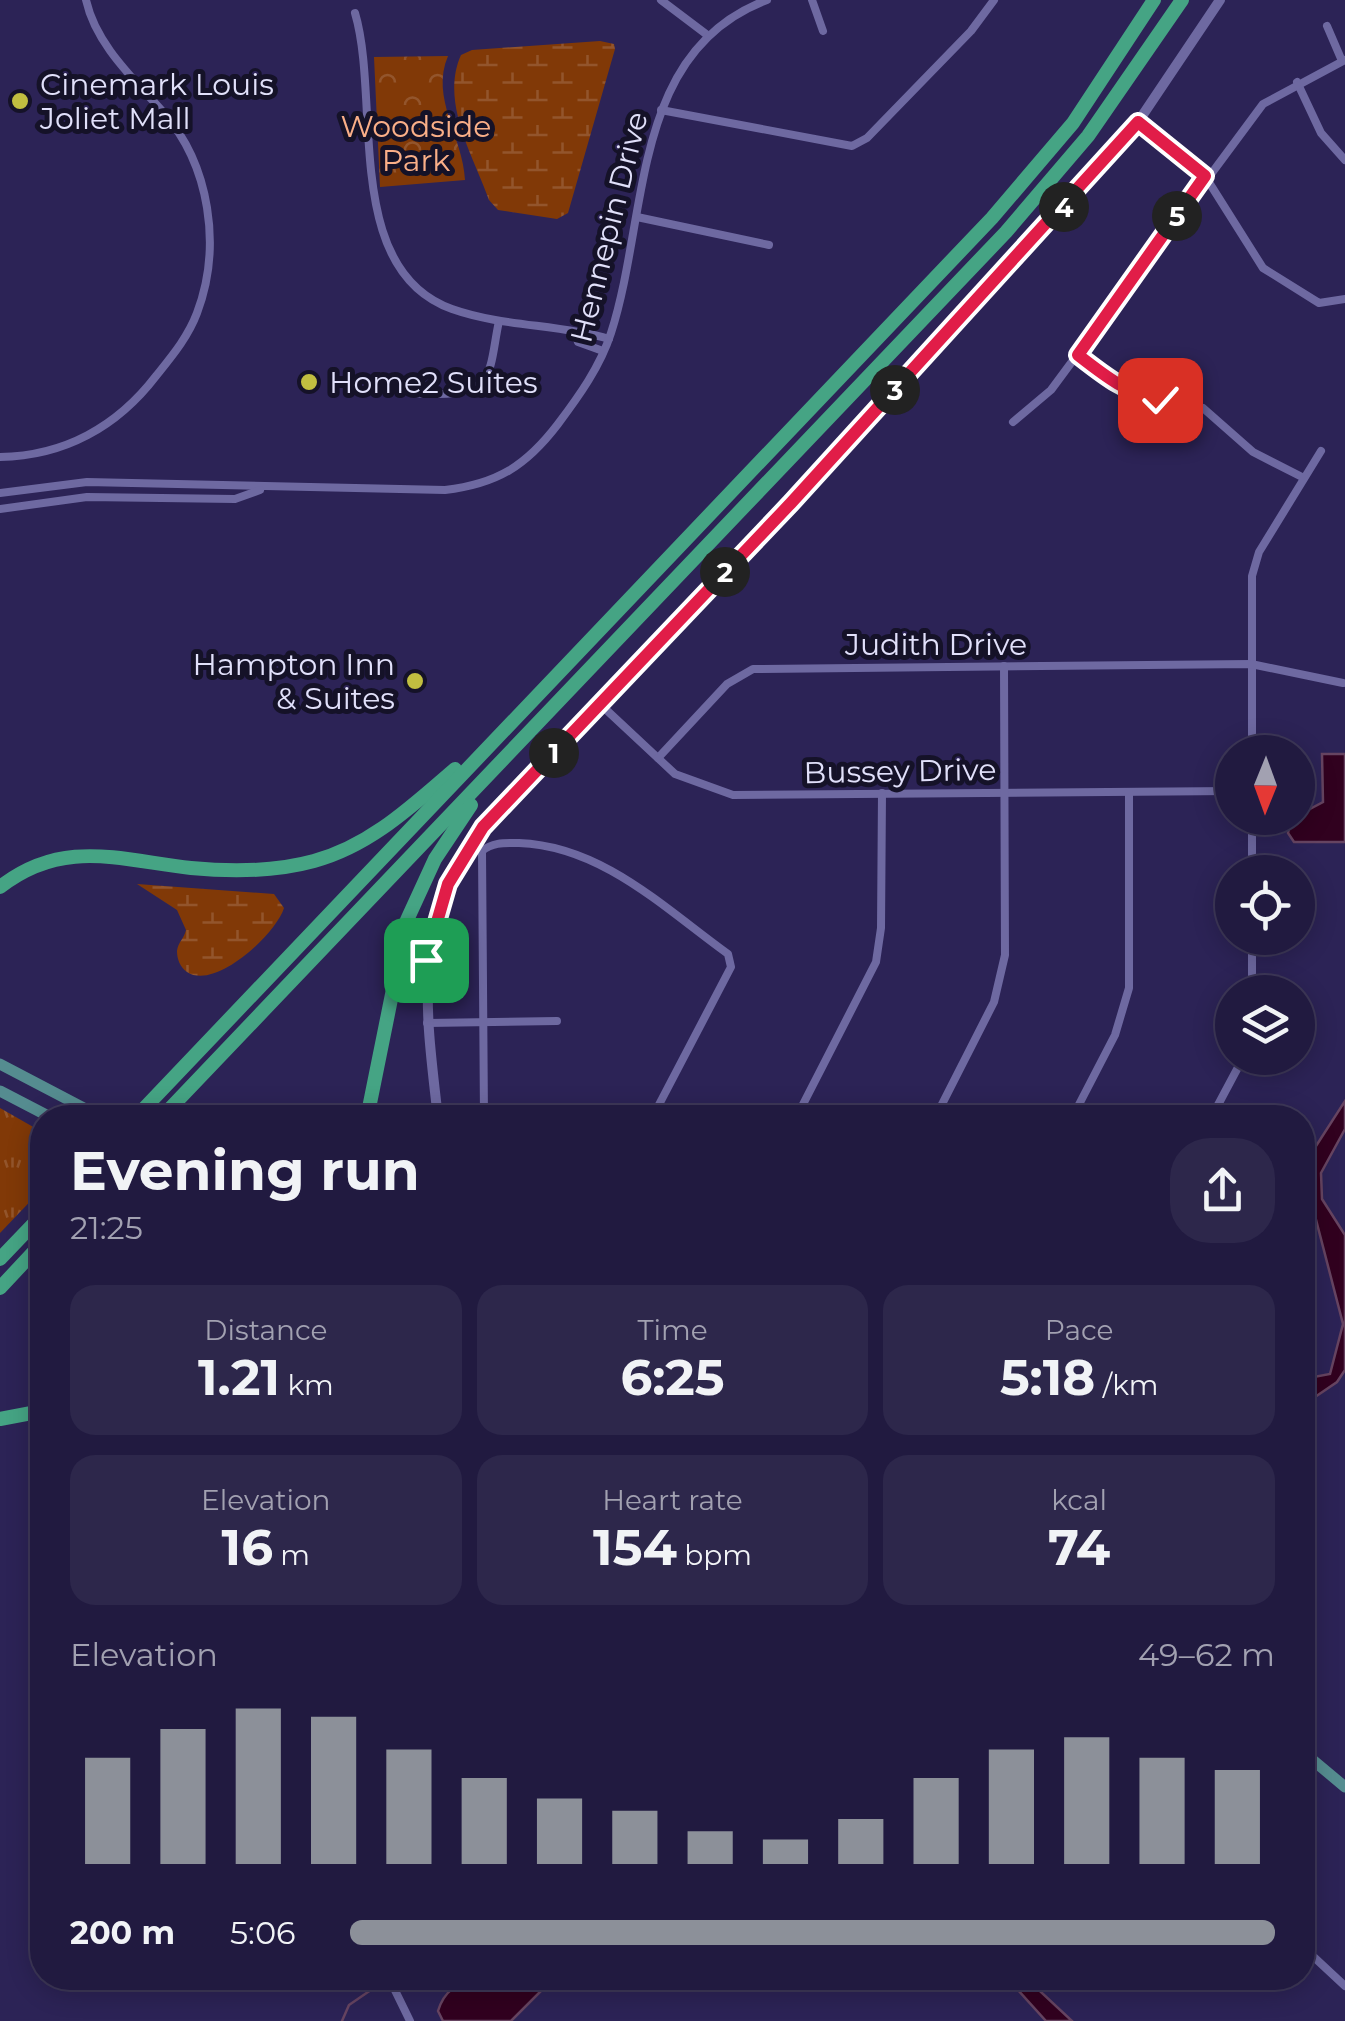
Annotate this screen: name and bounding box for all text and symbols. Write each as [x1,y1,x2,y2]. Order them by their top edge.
place label: Cinemark Louis Joliet Mall [39,66,274,137]
marker: Cinemark Louis Joliet Mall [9,90,31,112]
park label: Woodside Park [341,108,491,179]
street label: Hennepin Drive [562,108,656,346]
pin: 4 [1039,182,1089,232]
text: 4 [1054,190,1074,224]
pin: 5 [1152,191,1202,241]
text: 5 [1169,199,1185,233]
pin [1118,358,1203,443]
place label: Home2 Suites [329,364,538,401]
pin: 3 [870,365,920,415]
marker: Home2 Suites [298,371,320,393]
text: 3 [887,373,903,407]
icon: check [1133,373,1188,428]
pin: 2 [700,547,750,597]
text: 2 [717,555,733,589]
street label: Judith Drive [844,626,1027,663]
place label: Hampton Inn & Suites [193,646,395,717]
marker: Hampton Inn & Suites [404,670,426,692]
pin: 1 [529,728,579,778]
north arrow [1215,735,1315,835]
map controls [1215,735,1315,1075]
text: 1 [549,736,559,770]
street label: Bussey Drive [803,751,997,791]
button: locate [1215,855,1315,955]
pin [384,918,469,1003]
icon: arrive [399,933,454,988]
button: layers [1215,975,1315,1075]
text: Evening run [70,1137,420,1204]
button: share [1170,1138,1275,1243]
text: 21:25 [70,1208,143,1247]
text: Distance [204,1313,327,1347]
text: Time [637,1313,708,1347]
text: Pace [1045,1313,1113,1347]
text: 1.21 [198,1347,280,1408]
text: 6:25 [620,1347,725,1408]
text: 5:18 [1000,1347,1095,1408]
text: km [280,1368,334,1402]
text: /km [1095,1368,1158,1402]
text: Elevation [201,1483,331,1517]
text: Heart rate [602,1483,743,1517]
text: kcal [1051,1483,1107,1517]
text: 16 [222,1517,273,1578]
text: 154 [593,1517,677,1578]
text: 74 [1048,1517,1110,1578]
text: m [273,1538,310,1572]
text: bpm [677,1538,752,1572]
text: Elevation [70,1635,218,1674]
text: 49–62 m [1138,1635,1275,1674]
text: 200 m [70,1913,175,1952]
text: 5:06 [230,1913,296,1952]

